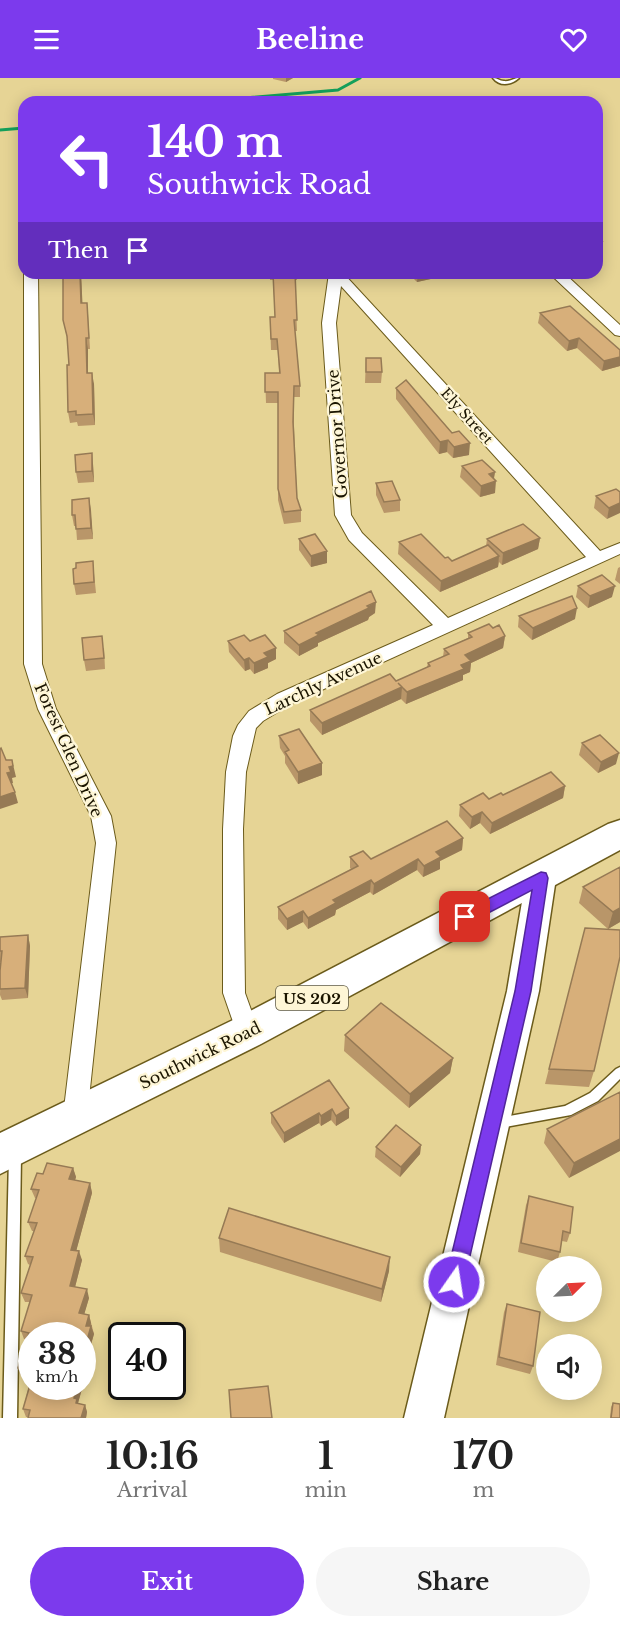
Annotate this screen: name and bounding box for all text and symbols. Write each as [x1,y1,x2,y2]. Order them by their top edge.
icon: menu [30,23,63,56]
text: Beeline [256,23,364,56]
icon: heart [557,23,590,56]
text: 140 m [147,116,283,168]
icon: left [48,120,126,198]
text: Southwick Road [147,168,371,201]
icon: arrive [121,234,154,267]
text: Then [48,237,109,264]
street label: Governor Drive [323,369,351,499]
street label: Ely Street [437,384,497,448]
street label: Larchly Avenue [261,647,385,719]
street label: Forest Glen Drive [30,680,108,820]
pin [439,891,490,942]
icon: arrive [448,900,481,933]
road number: US 202 [276,986,348,1010]
street label: Southwick Road [136,1017,264,1093]
position arrow [422,1250,486,1314]
north arrow [536,1256,602,1322]
map controls [536,1256,602,1400]
speed limit sign: 40 [108,1322,186,1400]
button: sound [536,1334,602,1400]
text: 38 [38,1335,76,1372]
text: km/h [36,1367,78,1386]
text: 10:16 [106,1434,199,1479]
text: 1 [318,1434,334,1479]
text: 170 [453,1434,514,1479]
text: Arrival [117,1478,188,1502]
text: min [305,1478,347,1502]
text: m [473,1478,494,1502]
button: Exit [30,1547,304,1616]
button: Share [316,1547,590,1616]

